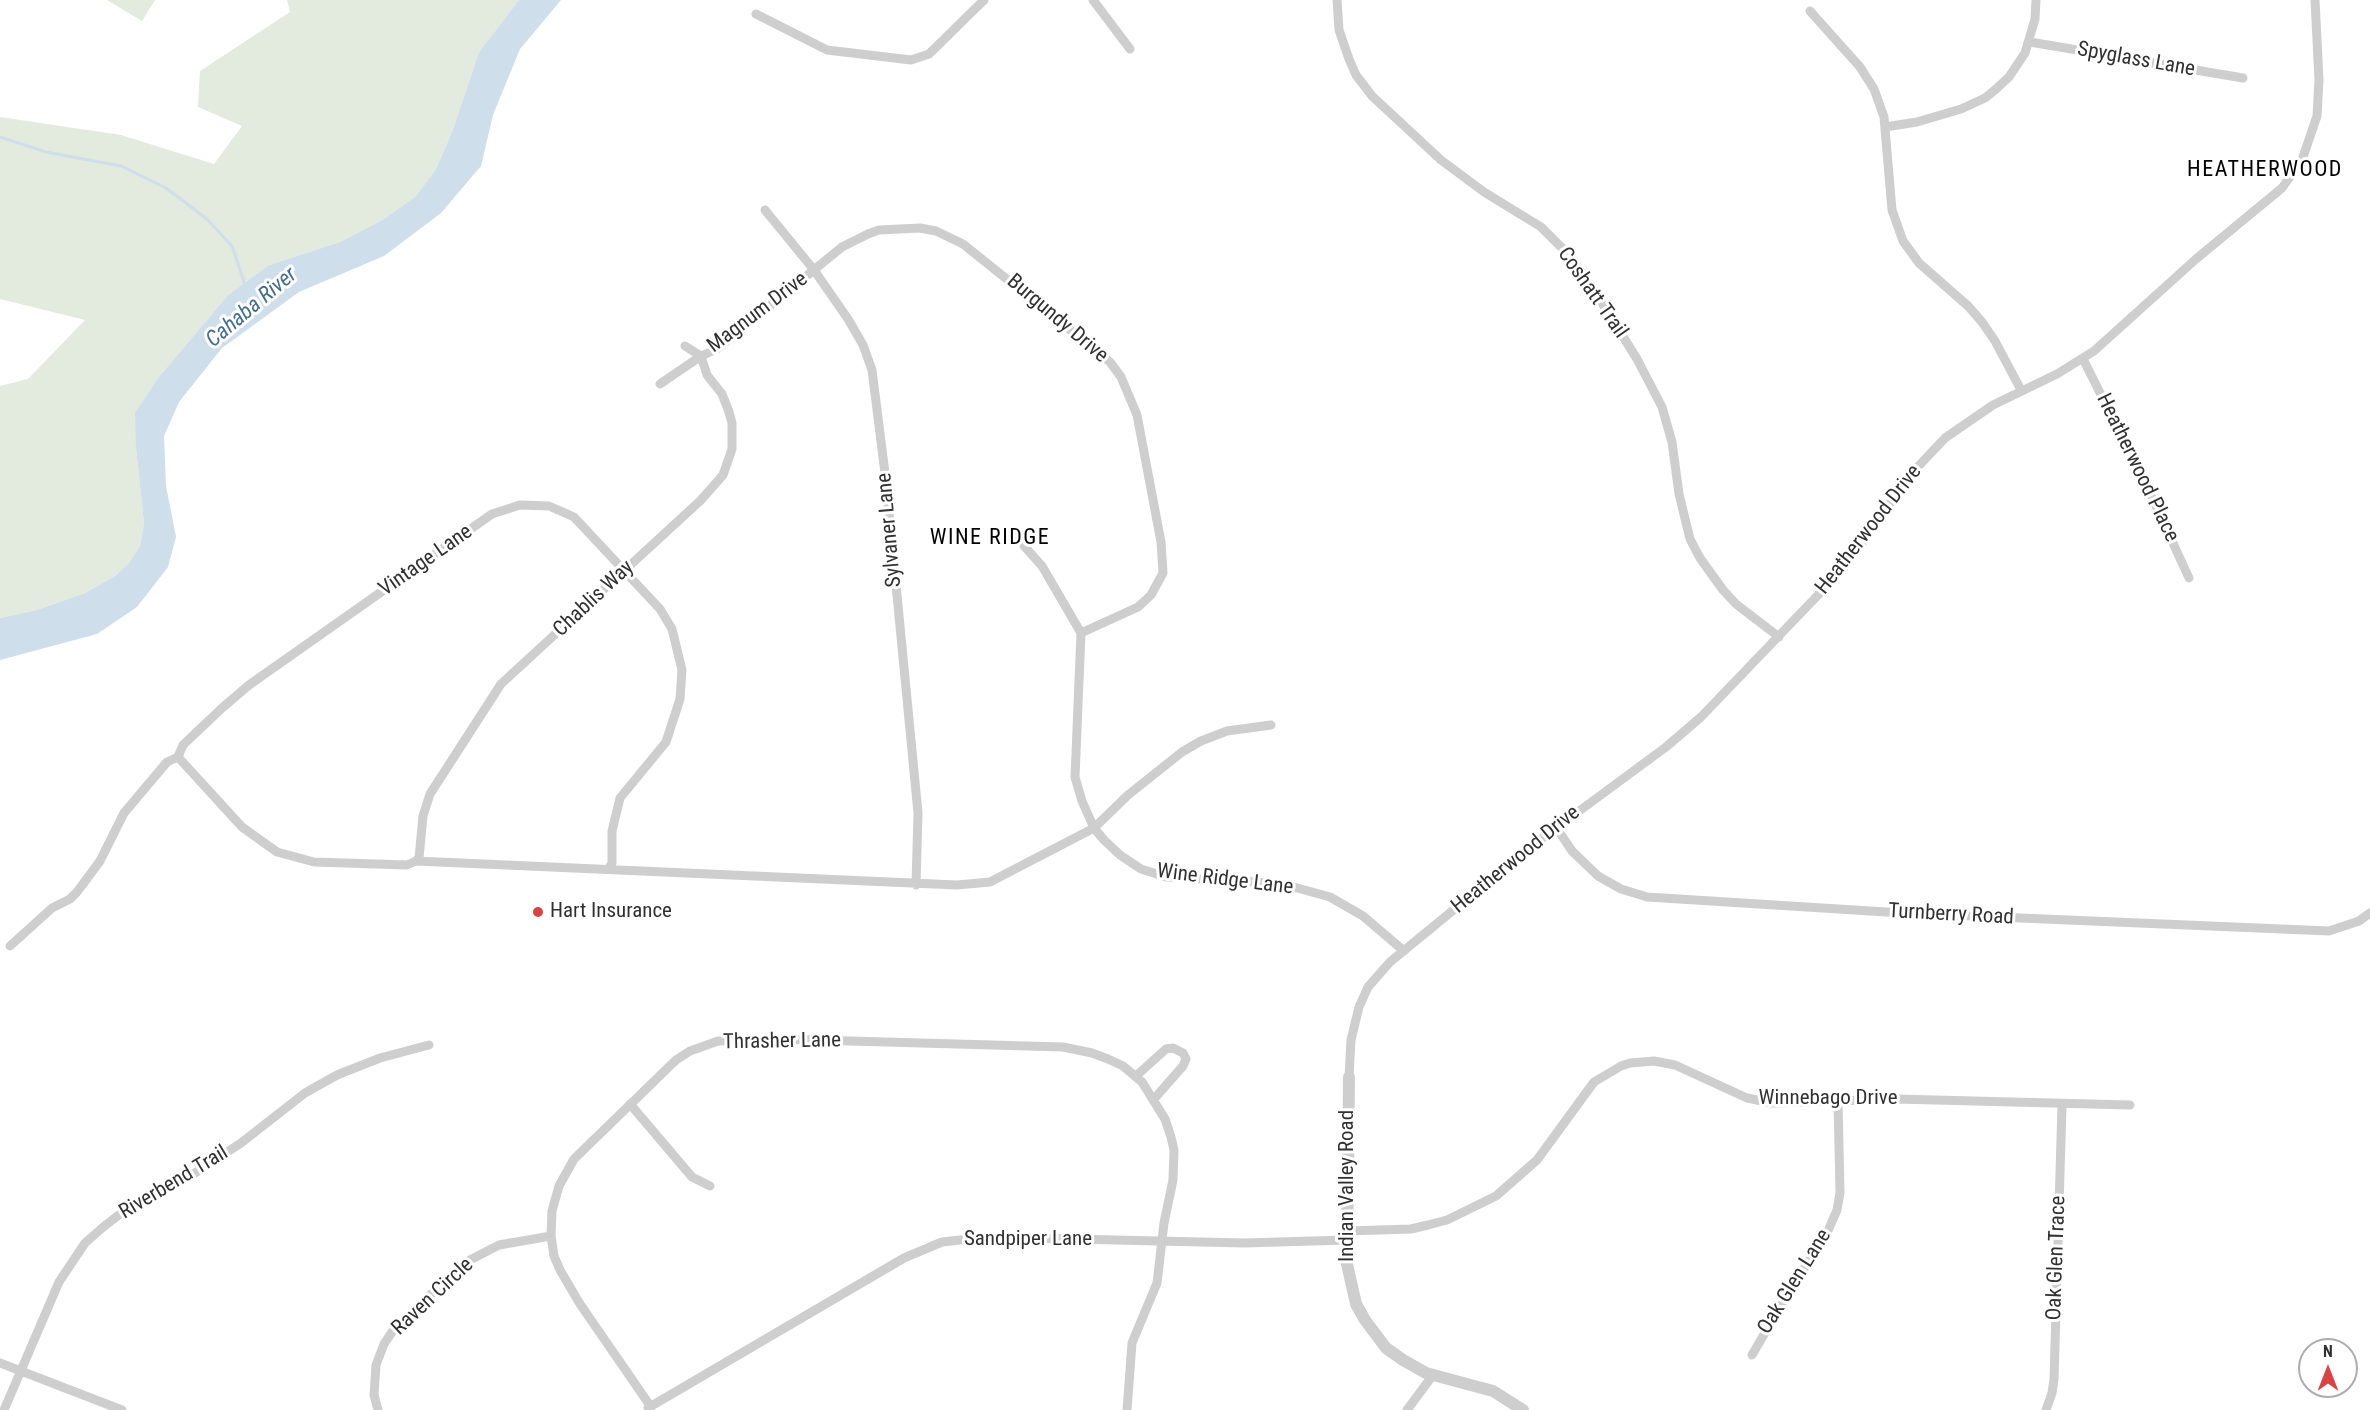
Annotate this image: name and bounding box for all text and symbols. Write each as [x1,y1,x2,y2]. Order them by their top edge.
street label: Spyglass Lane [2075,37,2197,83]
district label: HEATHERWOOD [2187,157,2343,183]
street label: Coshatt Trail [1551,243,1633,343]
water label: Cahaba River [201,262,303,354]
street label: Magnum Drive [703,267,813,359]
street label: Burgundy Drive [1001,269,1113,369]
street label: Heatherwood Place [2090,390,2184,546]
street label: Heatherwood Drive [1811,460,1927,600]
street label: Sylvaner Lane [872,472,908,588]
street label: Vintage Lane [374,520,478,602]
district label: WINE RIDGE [930,525,1050,551]
street label: Chablis Way [549,555,639,643]
street label: Heatherwood Drive [1447,801,1585,919]
street label: Wine Ridge Lane [1155,859,1295,901]
place label: Hart Insurance [550,899,672,925]
street label: Turnberry Road [1888,899,2014,931]
marker: Hart Insurance [531,905,545,919]
street label: Thrasher Lane [723,1028,841,1056]
street label: Winnebago Drive [1758,1086,1898,1112]
street label: Indian Valley Road [1335,1110,1361,1262]
street label: Riverbend Trail [115,1141,233,1225]
street label: Oak Glen Trace [2042,1195,2072,1321]
street label: Oak Glen Lane [1753,1225,1837,1339]
street label: Sandpiper Lane [964,1227,1092,1253]
street label: Raven Circle [387,1253,479,1341]
north arrow [2298,1338,2358,1398]
text: N [2323,1342,2333,1361]

